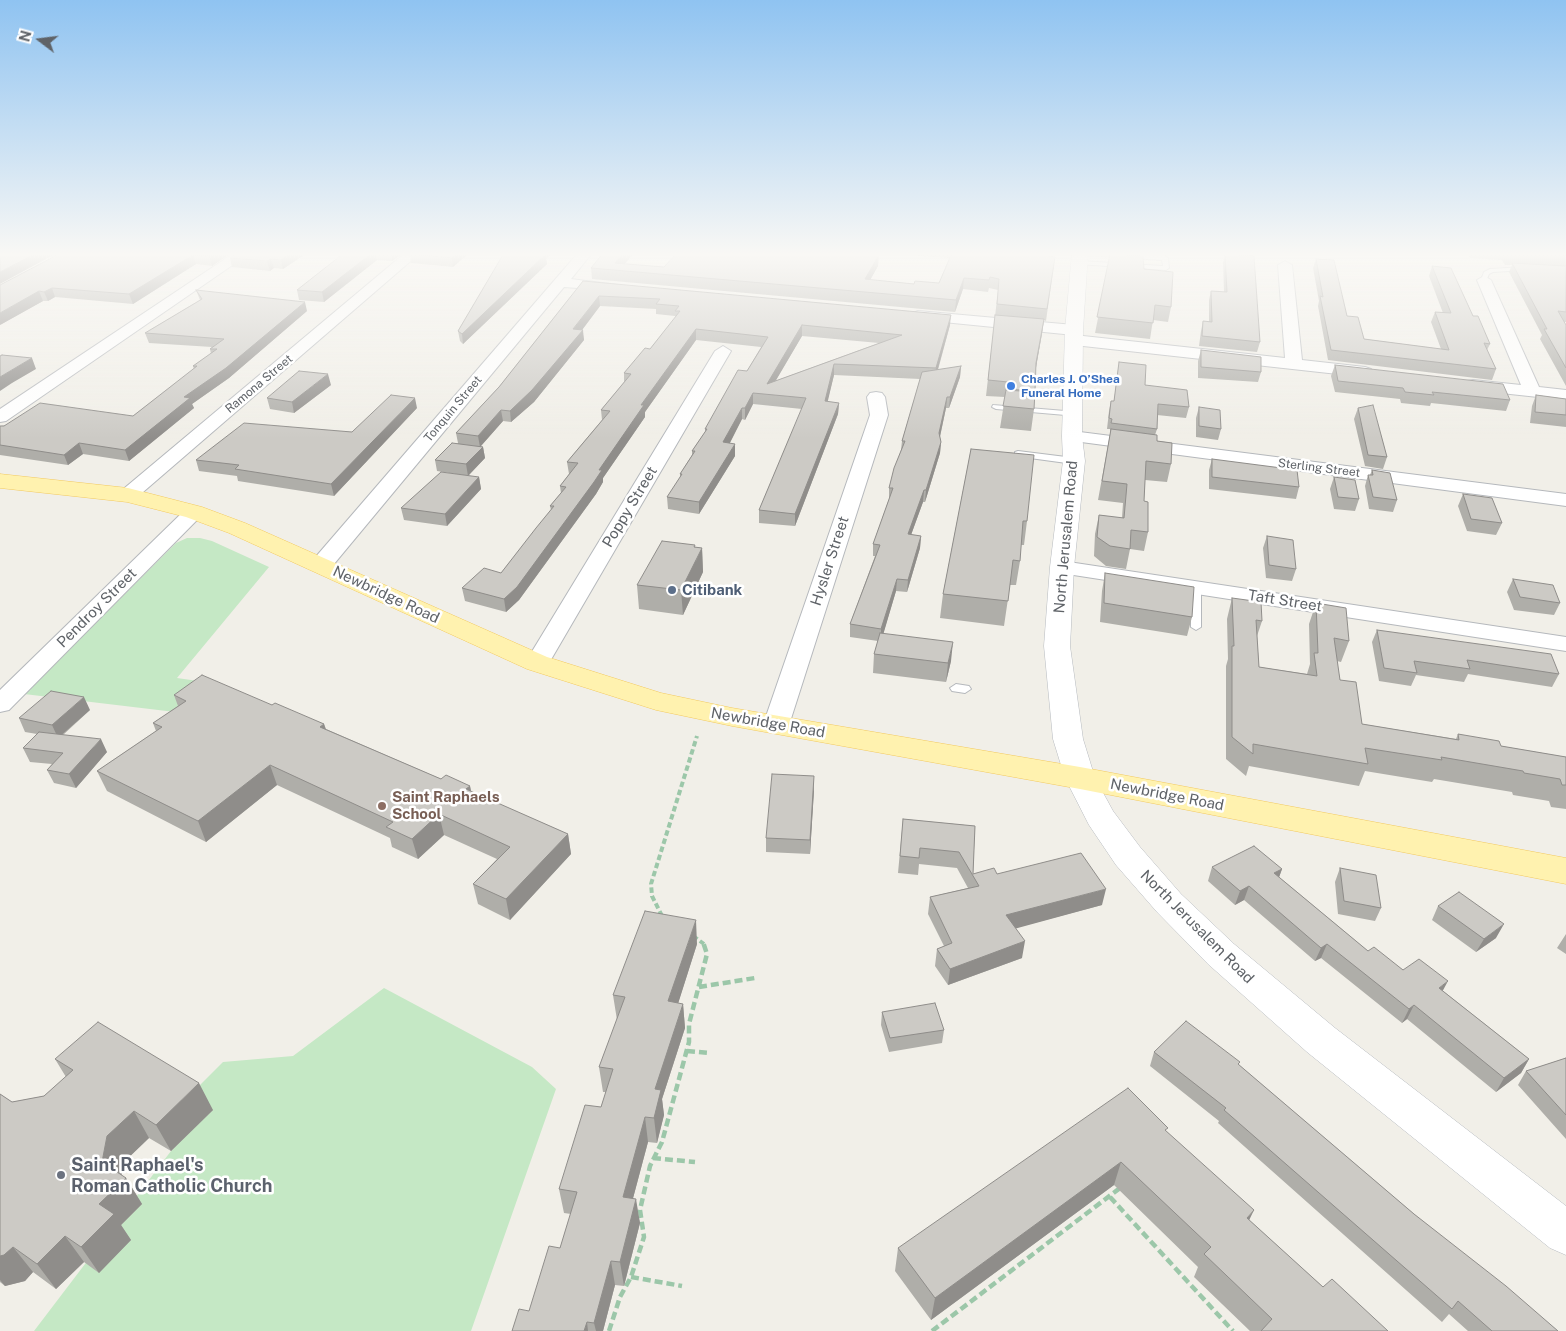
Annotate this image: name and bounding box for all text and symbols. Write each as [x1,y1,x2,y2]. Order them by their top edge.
north arrow [15,15,65,65]
text: N [16,29,35,43]
street label: Ramona Street [222,352,296,416]
place label: Charles J. O’Shea Funeral Home [1021,372,1120,400]
street label: Tonquin Street [421,373,485,445]
marker: Charles J. O’Shea Funeral Home [1005,380,1017,392]
street label: Sterling Street [1277,456,1361,480]
street label: North Jerusalem Road [1050,460,1082,614]
street label: Poppy Street [599,463,661,551]
street label: Hysler Street [807,514,853,608]
street label: Newbridge Road [330,562,442,628]
street label: Pendroy Street [53,564,141,652]
place label: Citibank [682,581,742,599]
marker: Citibank [666,584,678,596]
street label: Taft Street [1247,586,1323,616]
street label: Newbridge Road [710,704,826,742]
street label: Newbridge Road [1109,775,1225,815]
place label: Saint Raphaels School [392,788,500,823]
marker: Saint Raphaels School [376,800,388,812]
street label: North Jerusalem Road [1137,867,1257,987]
place label: Saint Raphael's Roman Catholic Church [71,1154,272,1196]
marker: Saint Raphael's Roman Catholic Church [55,1169,67,1181]

